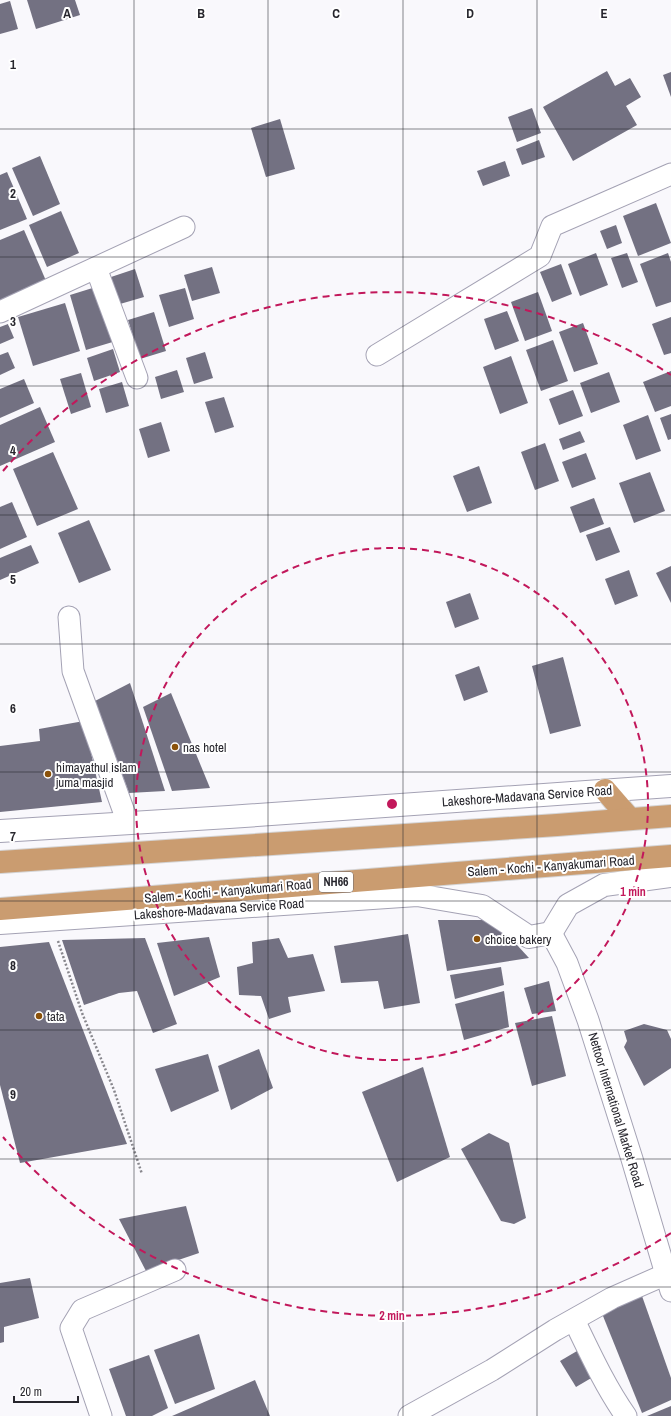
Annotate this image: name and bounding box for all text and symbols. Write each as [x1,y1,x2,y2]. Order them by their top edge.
text: A [63,5,71,22]
text: B [197,5,205,22]
text: C [332,5,340,22]
text: D [466,5,474,22]
text: E [600,5,608,22]
text: 1 [10,56,16,73]
text: 2 [10,185,16,202]
text: 3 [10,313,16,330]
text: 4 [10,442,16,459]
text: 5 [10,571,16,588]
text: 6 [10,700,16,717]
place label: nas hotel [183,739,226,756]
marker: nas hotel [170,742,180,752]
place label: himayathul islam juma masjid [55,759,137,791]
marker: himayathul islam juma masjid [43,769,53,779]
street label: Lakeshore-Madavana Service Road [441,782,613,810]
centre of rings [385,797,399,811]
text: 7 [10,828,16,845]
street label: Salem - Kochi - Kanyakumari Road [467,852,635,880]
road number: NH66 [319,872,353,892]
street label: Salem - Kochi - Kanyakumari Road [144,875,312,907]
text: 1 min [620,884,646,900]
street label: Lakeshore-Madavana Service Road [133,895,305,923]
place label: choice bakery [485,931,552,948]
marker: choice bakery [472,934,482,944]
text: 8 [10,957,16,974]
place label: tata [47,1008,65,1025]
marker: tata [34,1011,44,1021]
street label: Nettoor International Market Road [584,1030,648,1190]
text: 9 [10,1086,16,1103]
text: 2 min [379,1308,405,1324]
scale bar [14,1378,78,1404]
text: 20 m [20,1384,42,1400]

